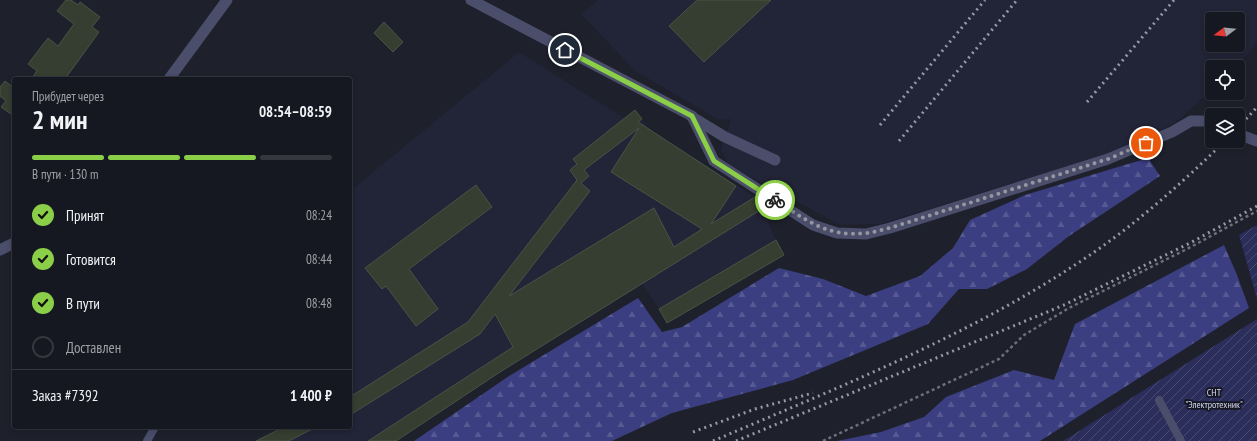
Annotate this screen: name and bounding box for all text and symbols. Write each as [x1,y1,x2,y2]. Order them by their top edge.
north arrow [1205,12,1245,52]
map controls [1205,12,1245,148]
pin [548,33,582,67]
icon: home [554,39,576,61]
button: locate [1205,60,1245,100]
text: Прибудет через [32,88,104,105]
text: 08:54–08:59 [259,102,332,121]
text: 2 мин [32,103,87,136]
button: layers [1205,108,1245,148]
pin [1129,126,1163,160]
icon: bag [1135,132,1157,154]
text: В пути · 130 m [32,166,98,183]
courier [755,180,795,220]
icon: bike [764,189,786,211]
icon: check [32,204,54,226]
text: Принят [66,206,104,225]
text: 08:24 [306,207,332,224]
icon: check [32,248,54,270]
text: Готовится [66,250,116,269]
text: 08:44 [306,251,332,268]
icon: check [32,292,54,314]
text: В пути [66,294,100,313]
text: 08:48 [306,295,332,312]
text: Доставлен [66,338,121,357]
text: Заказ #7392 [32,386,99,405]
text: 1 400 ₽ [290,386,332,405]
park label: СНТ "Электротехник" [1185,386,1243,411]

